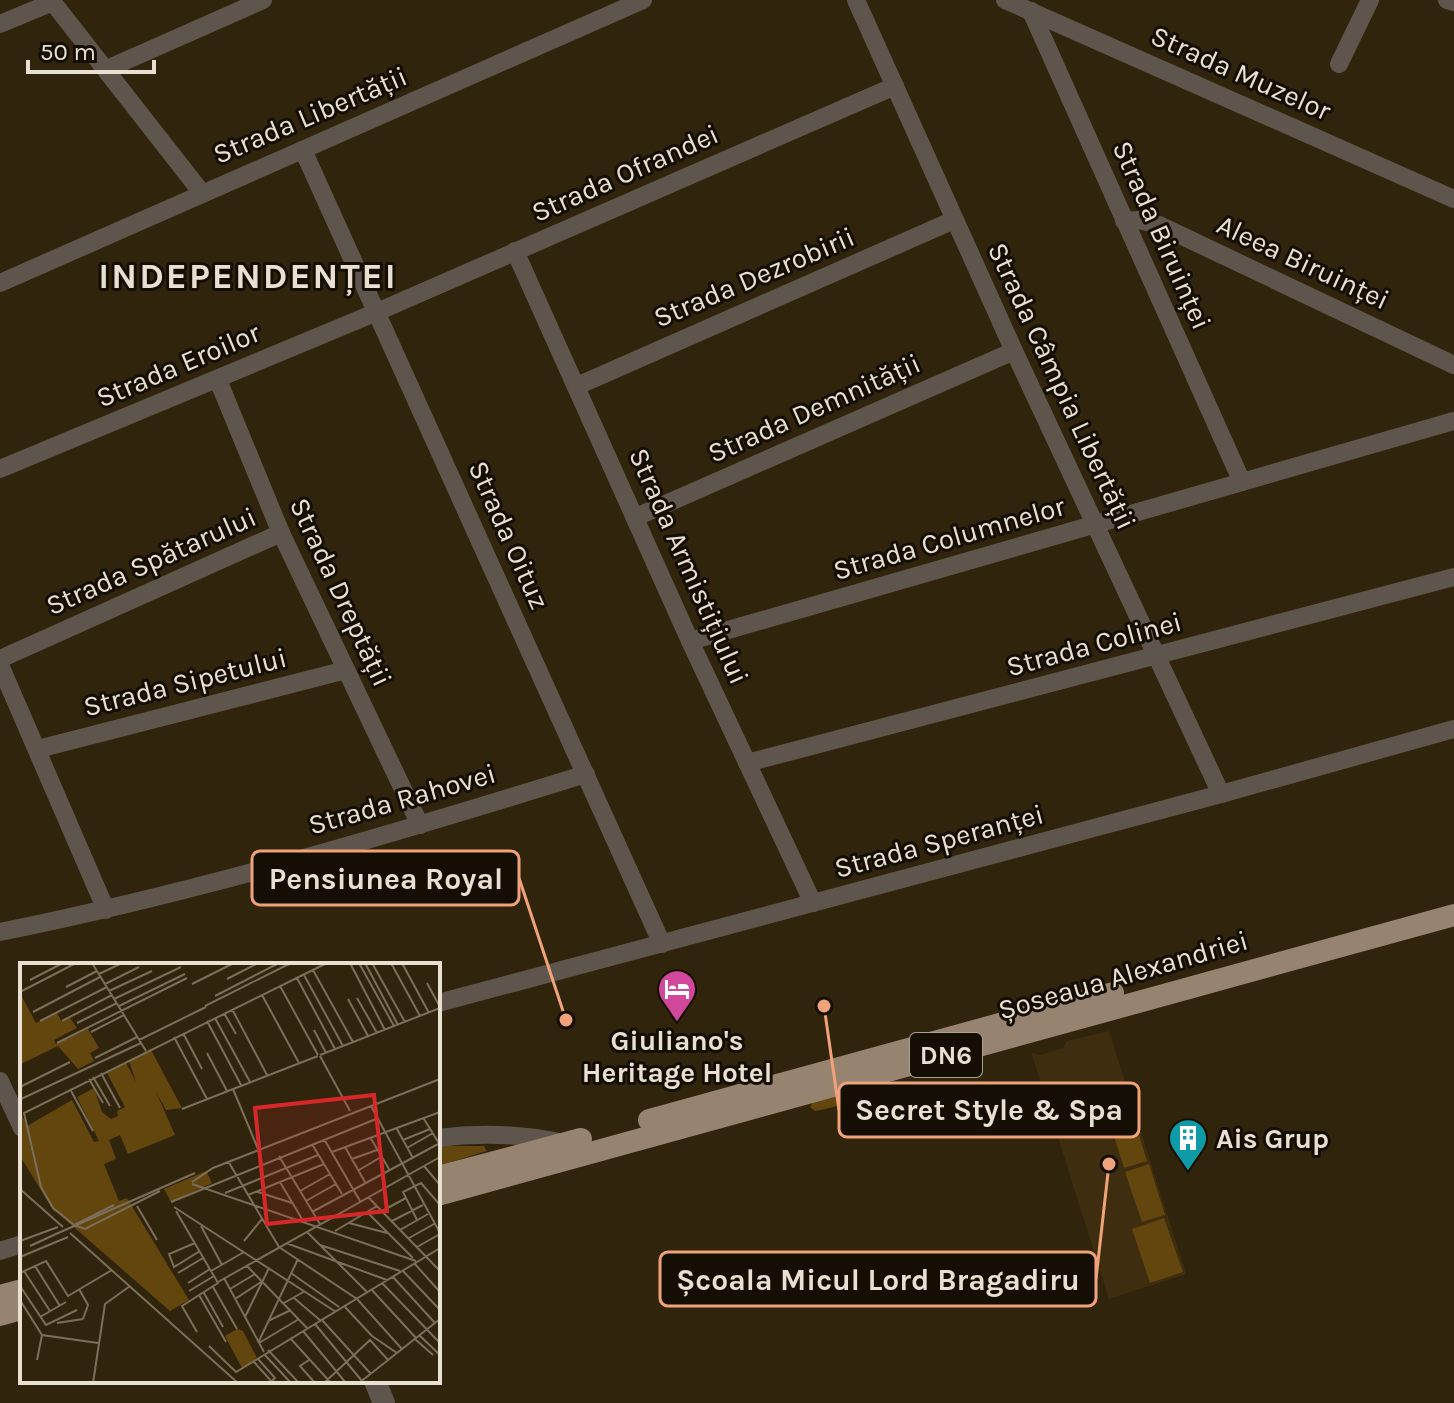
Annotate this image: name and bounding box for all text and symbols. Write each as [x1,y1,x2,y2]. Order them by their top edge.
street label: Strada Muzelor [1146,19,1337,128]
scale bar [28,24,154,74]
text: 50 m [40,38,96,66]
street label: Strada Libertății [208,59,412,171]
street label: Strada Ofrandei [526,117,724,229]
street label: Strada Biruinței [1106,136,1218,334]
street label: Aleea Biruinței [1212,208,1394,316]
street label: Strada Dezrobirii [649,220,859,334]
street label: Strada Câmpia Libertății [981,237,1143,535]
district label: INDEPENDENȚEI [98,255,398,297]
street label: Strada Eroilor [91,315,266,414]
street label: Strada Demnității [703,346,925,470]
street label: Strada Armistițiului [622,443,756,689]
street label: Strada Oituz [462,456,556,614]
street label: Strada Columnelor [829,489,1070,587]
street label: Strada Dreptății [283,493,399,691]
street label: Strada Spătarului [41,500,261,622]
street label: Strada Colinei [1003,605,1185,683]
street label: Strada Sipetului [80,641,290,723]
street label: Strada Rahovei [305,757,499,841]
street label: Strada Speranței [831,797,1047,885]
callout: Pensiunea Royal [252,851,519,905]
text: Pensiunea Royal [269,861,503,897]
street label: Șoseaua Alexandriei [994,924,1252,1026]
inset map [20,963,440,1383]
hotel icon: Giuliano's Heritage Hotel [656,968,698,1023]
place label: Giuliano's Heritage Hotel [582,1024,772,1089]
road number: DN6 [910,1033,982,1077]
callout: Secret Style & Spa [839,1083,1139,1137]
text: Secret Style & Spa [855,1092,1123,1128]
building icon: Ais Grup [1167,1117,1209,1172]
place label: Ais Grup [1216,1122,1329,1155]
callout: Școala Micul Lord Bragadiru [660,1252,1096,1306]
text: Școala Micul Lord Bragadiru [676,1262,1080,1298]

